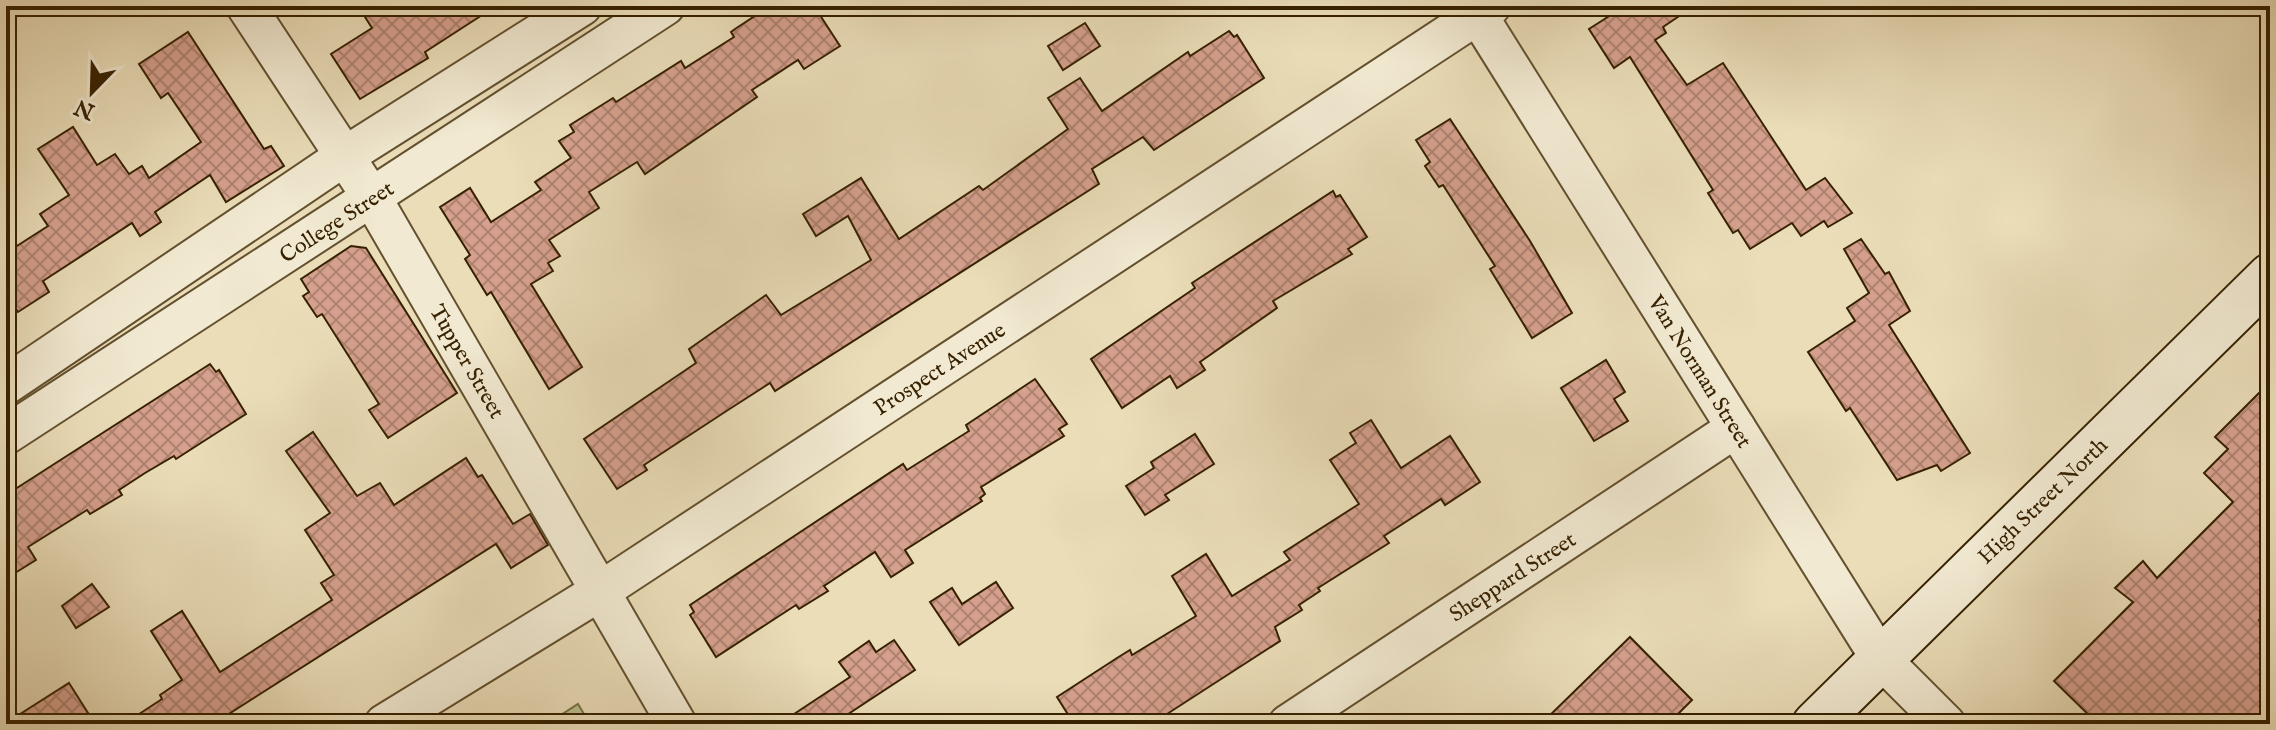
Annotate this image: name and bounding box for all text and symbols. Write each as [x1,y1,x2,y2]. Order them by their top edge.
north arrow [52,52,132,132]
text: N [71,92,100,126]
street label: College Street [275,175,400,270]
street label: Van Norman Street [1641,290,1758,454]
street label: Tupper Street [422,300,510,424]
street label: Prospect Avenue [869,317,1011,423]
street label: High Street North [1972,432,2115,571]
street label: Sheppard Street [1444,526,1582,629]

